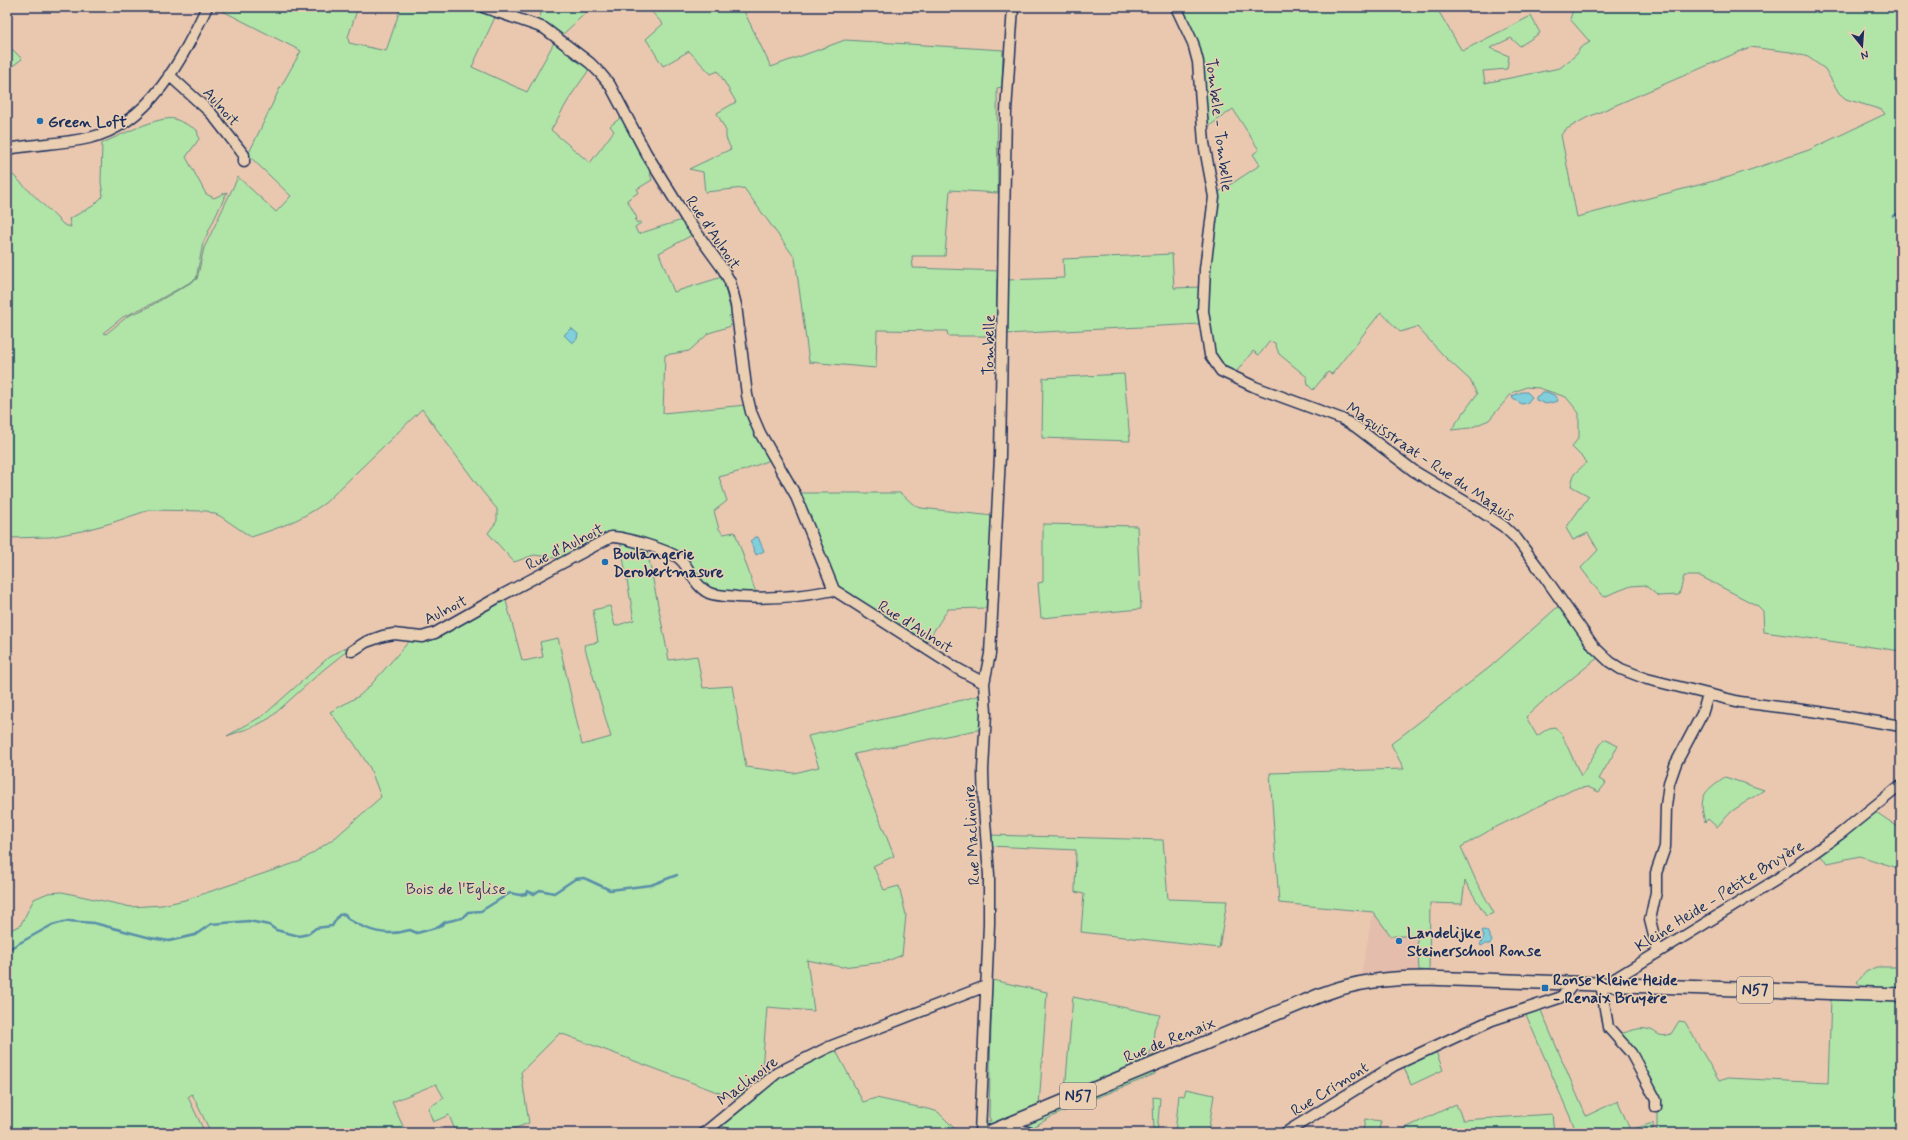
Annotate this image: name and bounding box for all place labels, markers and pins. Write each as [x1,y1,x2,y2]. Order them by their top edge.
place label: Green Loft [48,112,127,133]
marker: Green Loft [35,116,45,126]
place label: Boulangerie Derobertmasure [613,544,724,583]
marker: Boulangerie Derobertmasure [600,557,610,567]
place label: Landelijke Steinerschool Ronse [1407,923,1541,962]
marker: Landelijke Steinerschool Ronse [1394,936,1404,946]
place label: Ronse Kleine Heide - Renaix Bruyère [1553,970,1678,1009]
marker: Ronse Kleine Heide - Renaix Bruyère [1540,983,1550,993]

